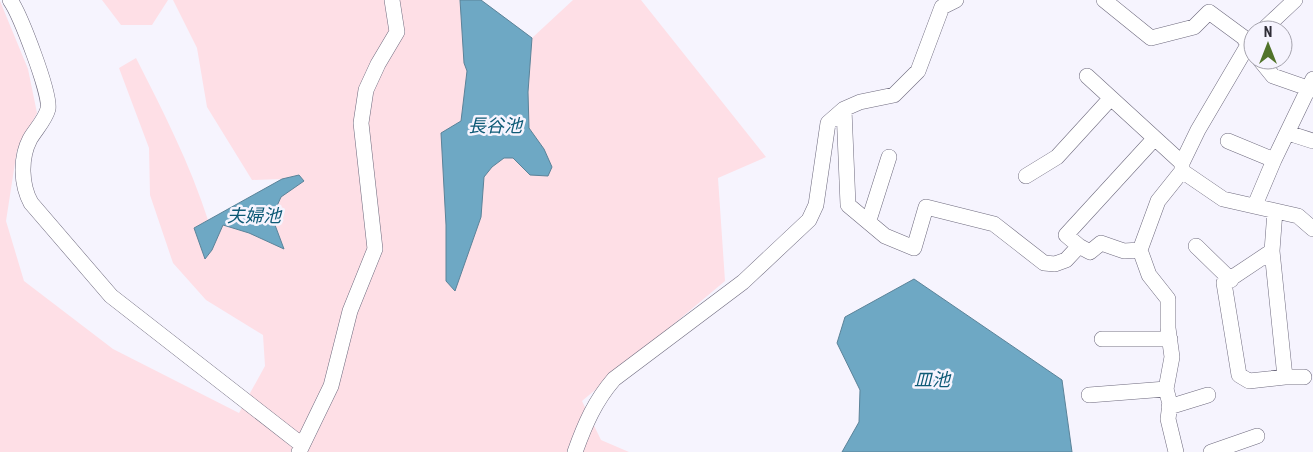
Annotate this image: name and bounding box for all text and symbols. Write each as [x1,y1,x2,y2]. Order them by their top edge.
north arrow [1243,20,1293,70]
text: N [1264,24,1272,40]
water label: 長谷池 [468,115,524,136]
water label: 夫婦池 [227,205,283,226]
water label: 皿池 [914,369,952,390]

